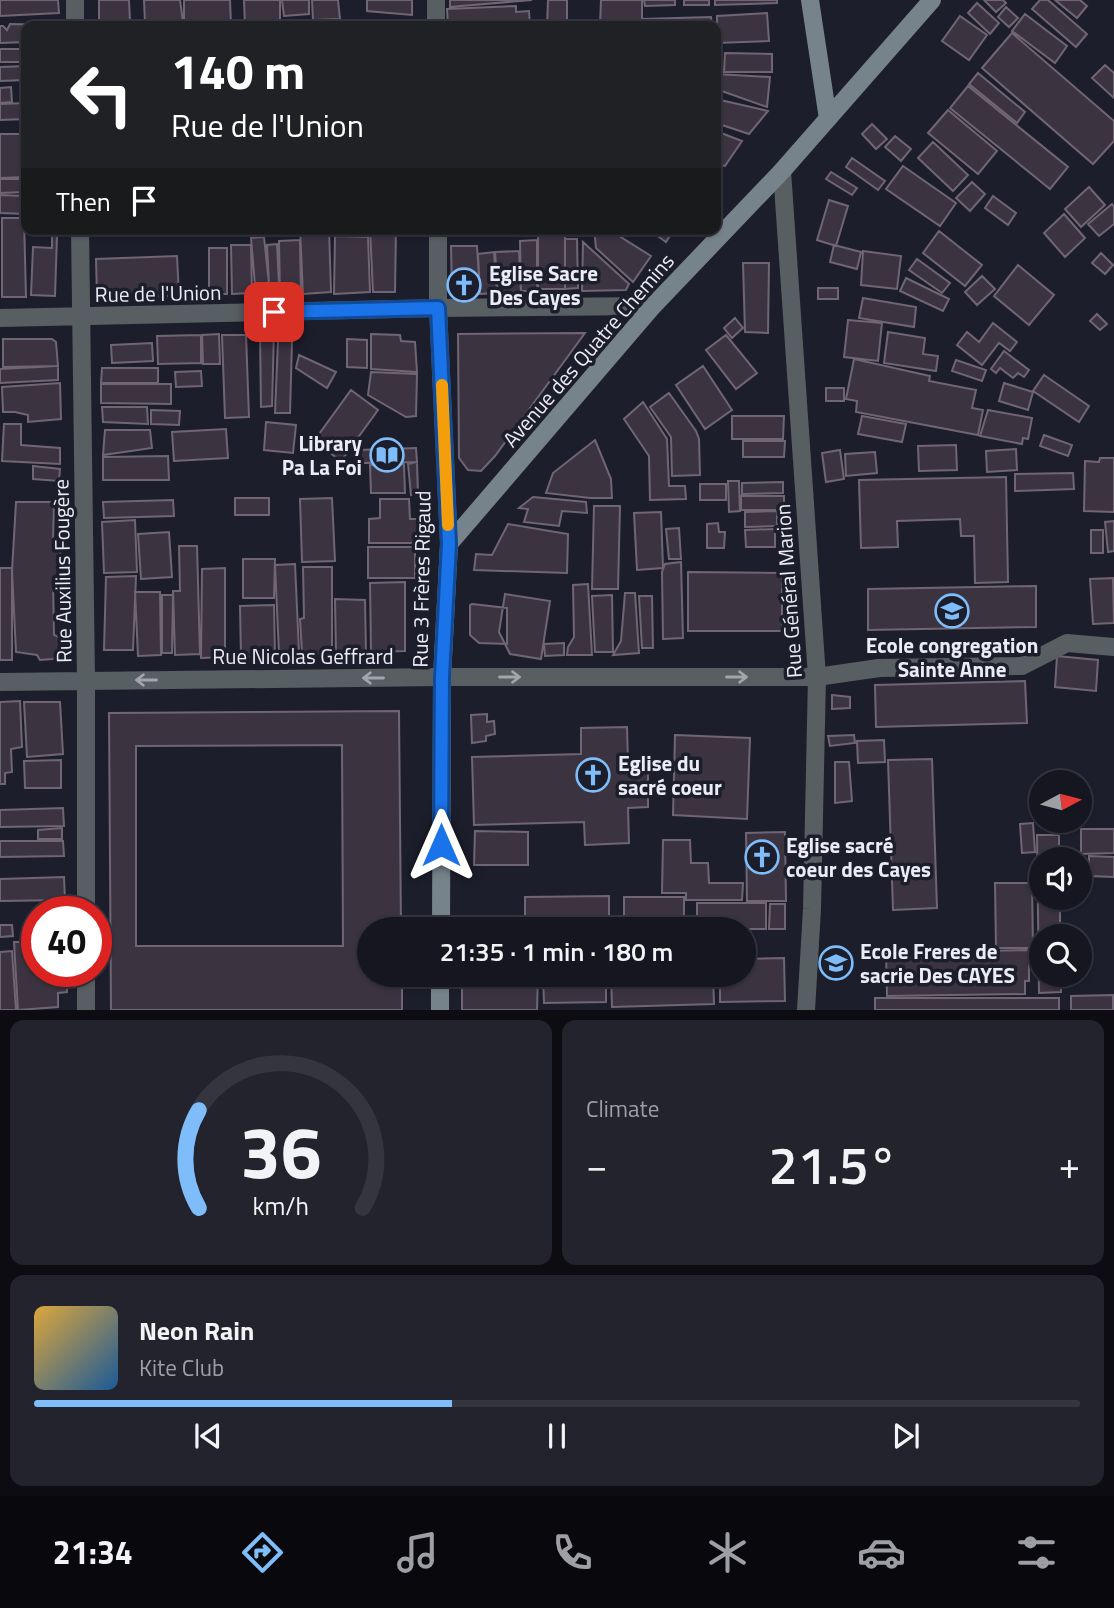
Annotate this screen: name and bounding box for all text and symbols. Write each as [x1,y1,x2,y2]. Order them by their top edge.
text: 140 m [171,33,305,108]
icon: left [56,49,147,140]
text: Rue de l'Union [171,101,364,149]
text: Then [56,182,111,221]
icon: arrive [125,182,163,220]
street label: Avenue des Quatre Chemins [495,246,681,454]
place label: Eglise Sacre Des Cayes [489,257,598,313]
church icon: Eglise Sacre Des Cayes [445,266,483,304]
street label: Rue de l'Union [94,276,222,310]
pin [244,282,304,342]
icon: arrive [255,293,293,331]
place label: Library Pa La Foi [282,427,362,483]
library icon: Library Pa La Foi [368,436,406,474]
street label: Rue Auxilius Fougère [44,479,80,663]
street label: Rue 3 Frères Rigaud [403,490,439,668]
street label: Rue Général Marion [766,503,810,679]
school or university icon: Ecole congregation Sainte Anne [933,592,971,630]
place label: Ecole congregation Sainte Anne [866,629,1038,685]
street label: Rue Nicolas Geffrard [212,640,394,672]
one-way arrow [498,670,521,684]
one-way arrow [726,670,749,684]
one-way arrow [362,671,385,685]
one-way arrow [135,673,158,686]
place label: Eglise du sacré coeur [618,747,722,803]
church icon: Eglise du sacré coeur [574,756,612,794]
north arrow [1029,770,1092,833]
map controls [1029,770,1092,987]
position arrow [404,808,478,882]
place label: Eglise sacré coeur des Cayes [786,829,931,885]
church icon: Eglise sacré coeur des Cayes [743,838,781,876]
button: sound [1029,847,1092,910]
speed limit sign: 40 [21,896,112,987]
button: search [1029,924,1092,987]
text: 21:35 · 1 min · 180 m [440,932,673,971]
place label: Ecole Freres de sacrie Des CAYES [860,935,1015,991]
school or university icon: Ecole Freres de sacrie Des CAYES [817,944,855,982]
text: Climate [586,1091,659,1126]
text: 36 [240,1097,322,1207]
text: 21.5° [769,1125,897,1204]
text: − [586,1136,607,1194]
text: + [1059,1136,1080,1194]
text: km/h [253,1187,309,1225]
text: Neon Rain [139,1311,254,1350]
text: Kite Club [139,1350,224,1385]
icon: previous [189,1417,227,1455]
icon: pause [538,1417,576,1455]
icon: next [887,1417,925,1455]
text: 21:34 [53,1528,133,1576]
icon: directions [238,1528,287,1577]
icon: music [393,1528,442,1577]
icon: phone [548,1528,597,1577]
icon: climate [703,1528,752,1577]
icon: car [857,1528,906,1577]
icon: filters [1012,1528,1061,1577]

